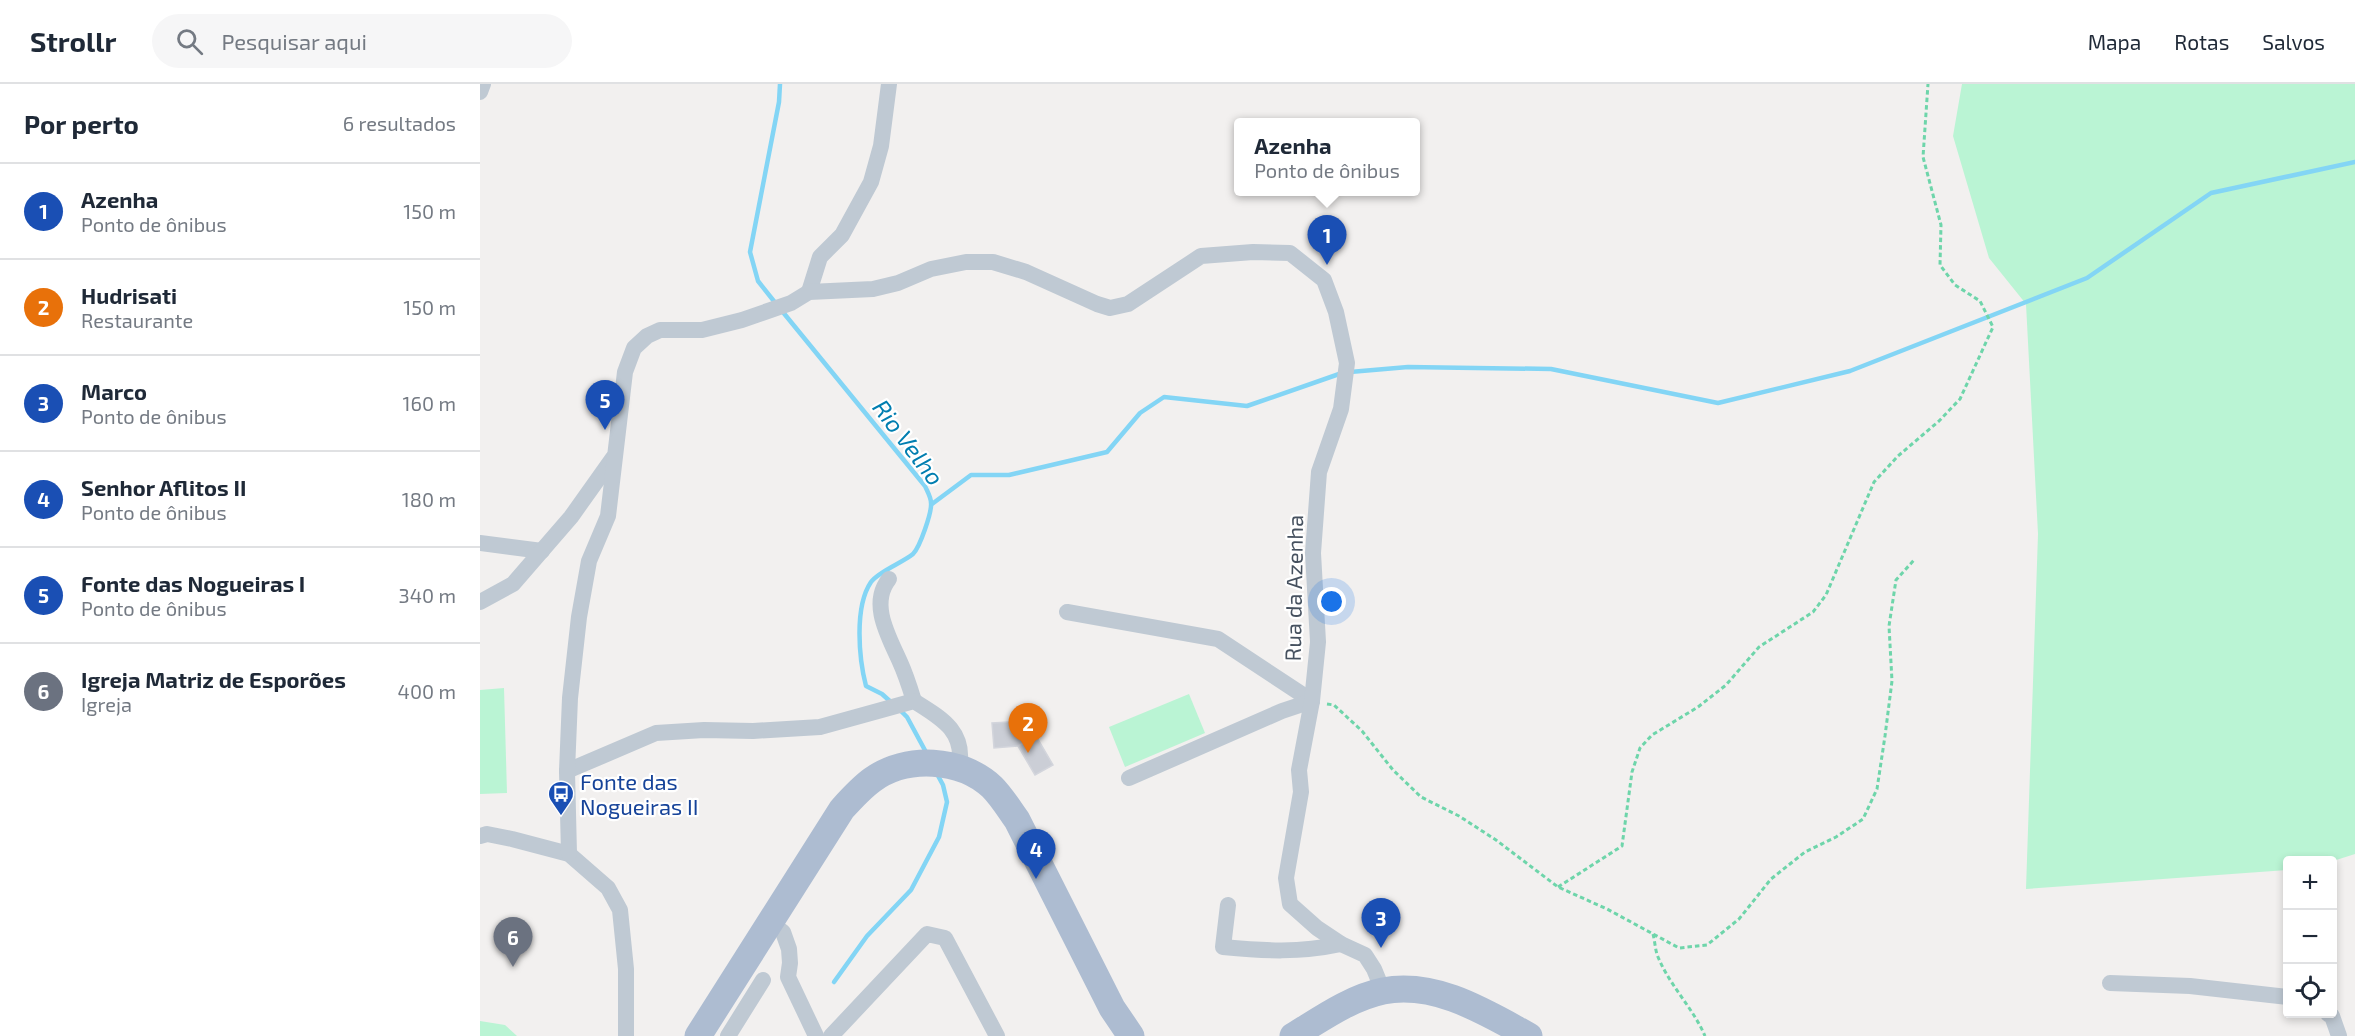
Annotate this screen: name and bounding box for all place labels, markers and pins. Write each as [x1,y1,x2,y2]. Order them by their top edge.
pin: 1 [1308,216,1346,265]
pin: 5 [586,380,624,430]
pin: 2 [1008,704,1048,753]
place label: Fonte das Nogueiras II [580,768,699,819]
bus stop icon: Fonte das Nogueiras II [546,779,576,817]
pin: 4 [1016,830,1056,879]
pin: 3 [1362,898,1400,948]
pin: 6 [494,918,532,967]

